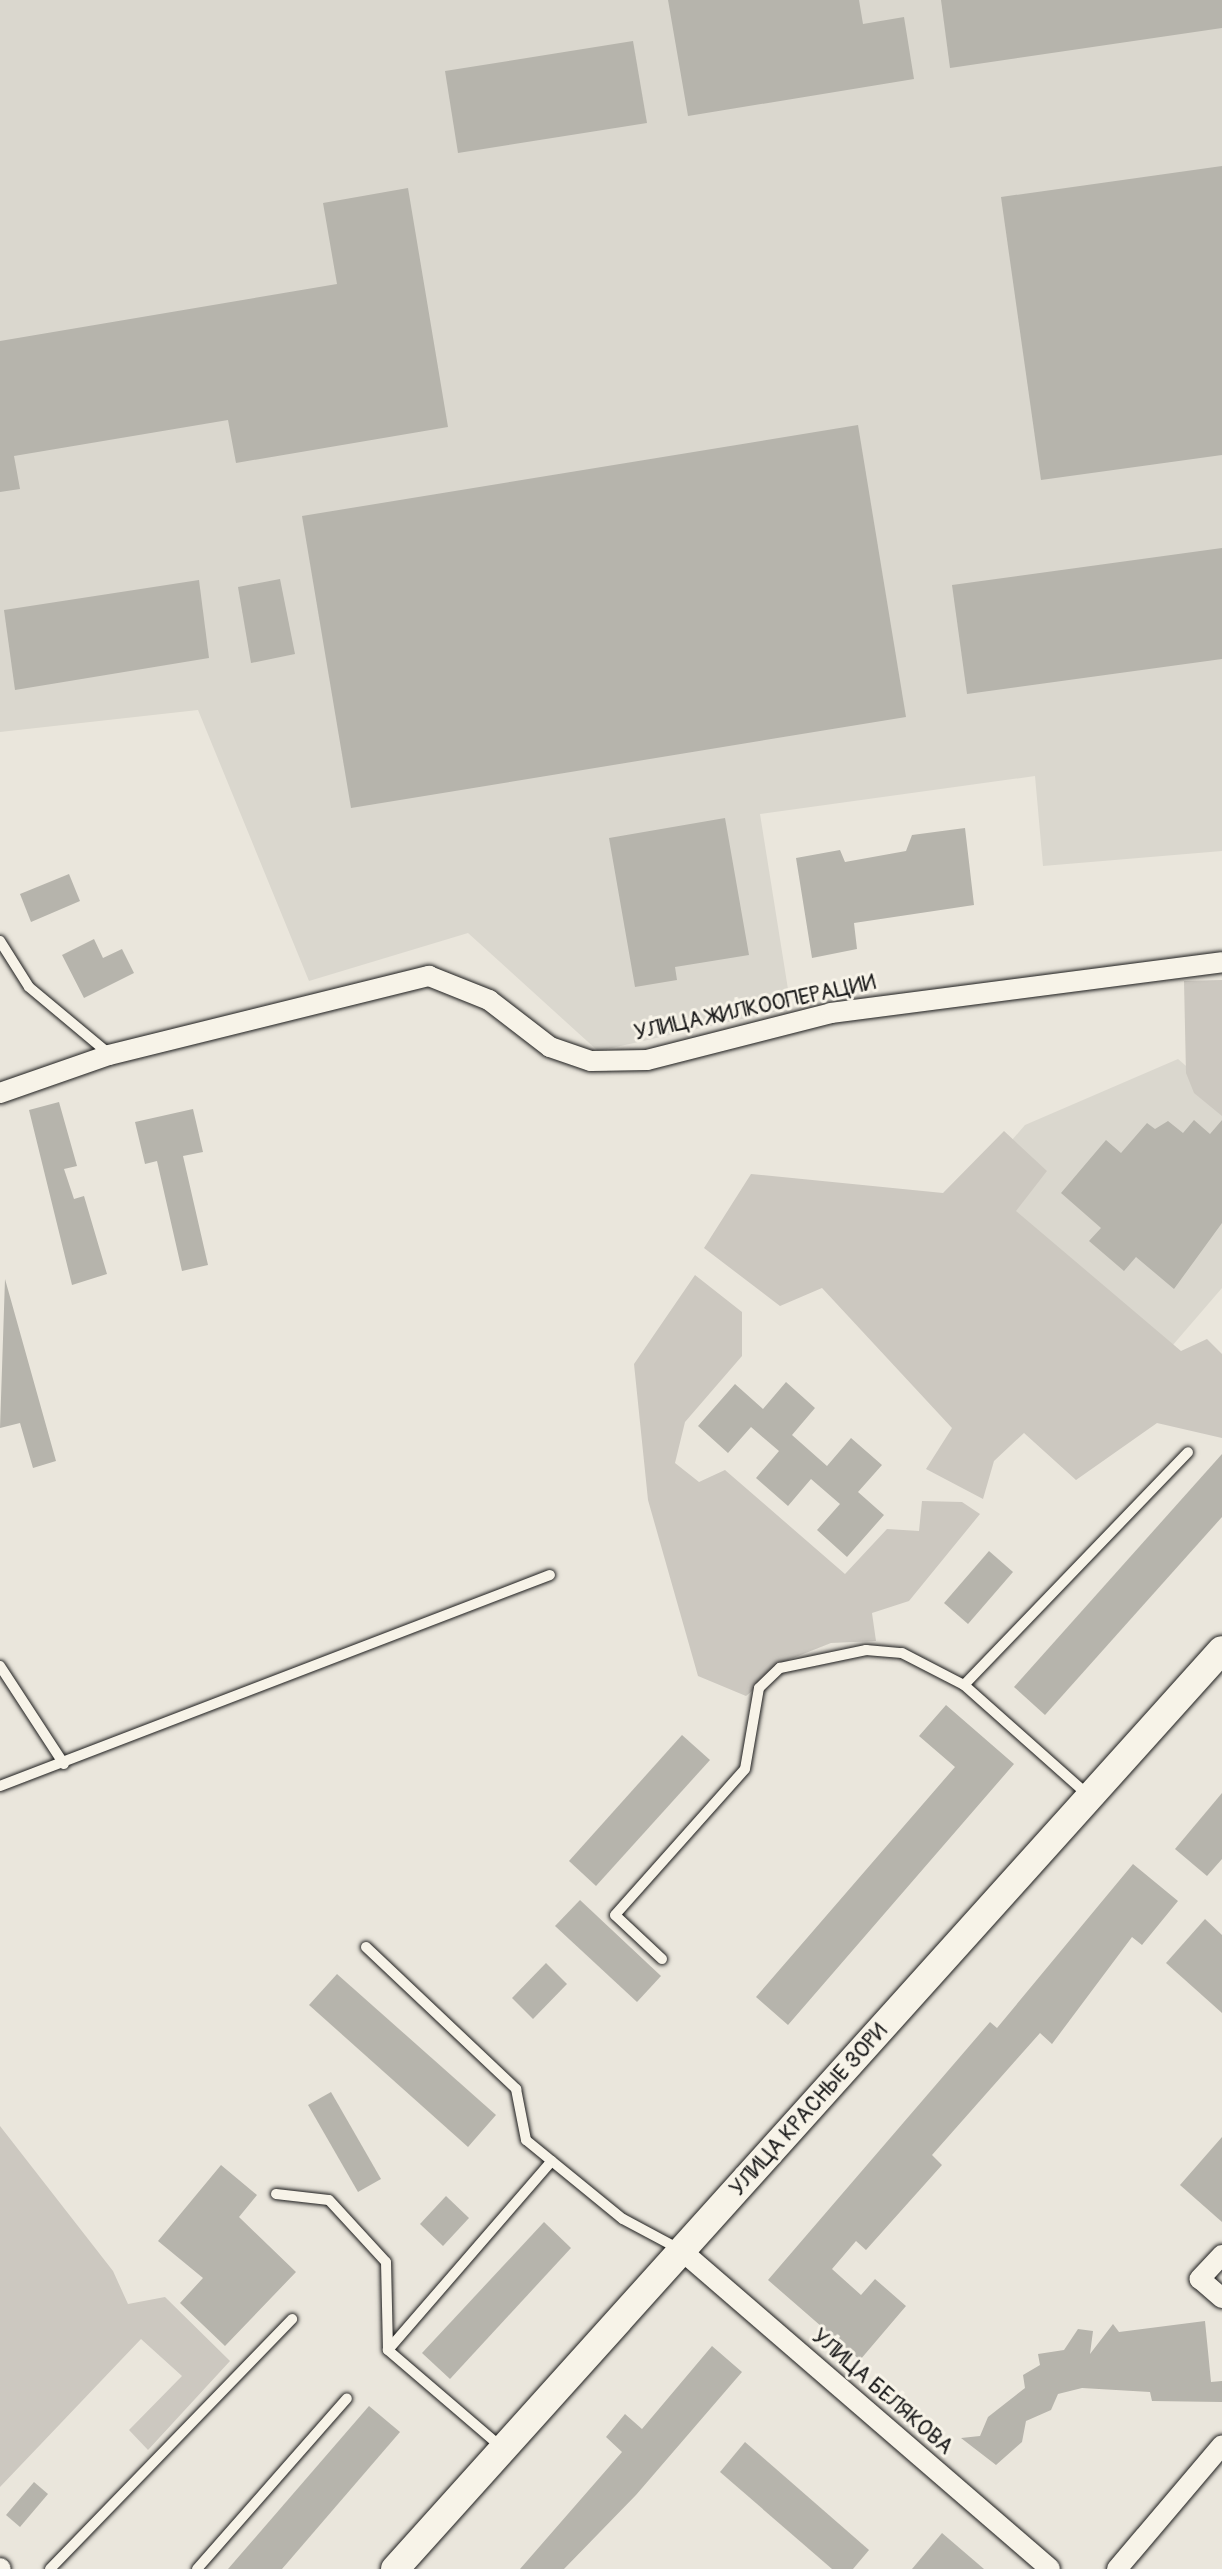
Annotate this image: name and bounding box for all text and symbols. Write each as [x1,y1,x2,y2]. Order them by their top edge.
street label: УЛИЦА ЖИЛКООПЕРАЦИИ [632,969,878,1047]
street label: УЛИЦА КРАСНЫЕ ЗОРИ [725,2018,893,2202]
street label: УЛИЦА БЕЛЯКОВА [806,2324,958,2460]

